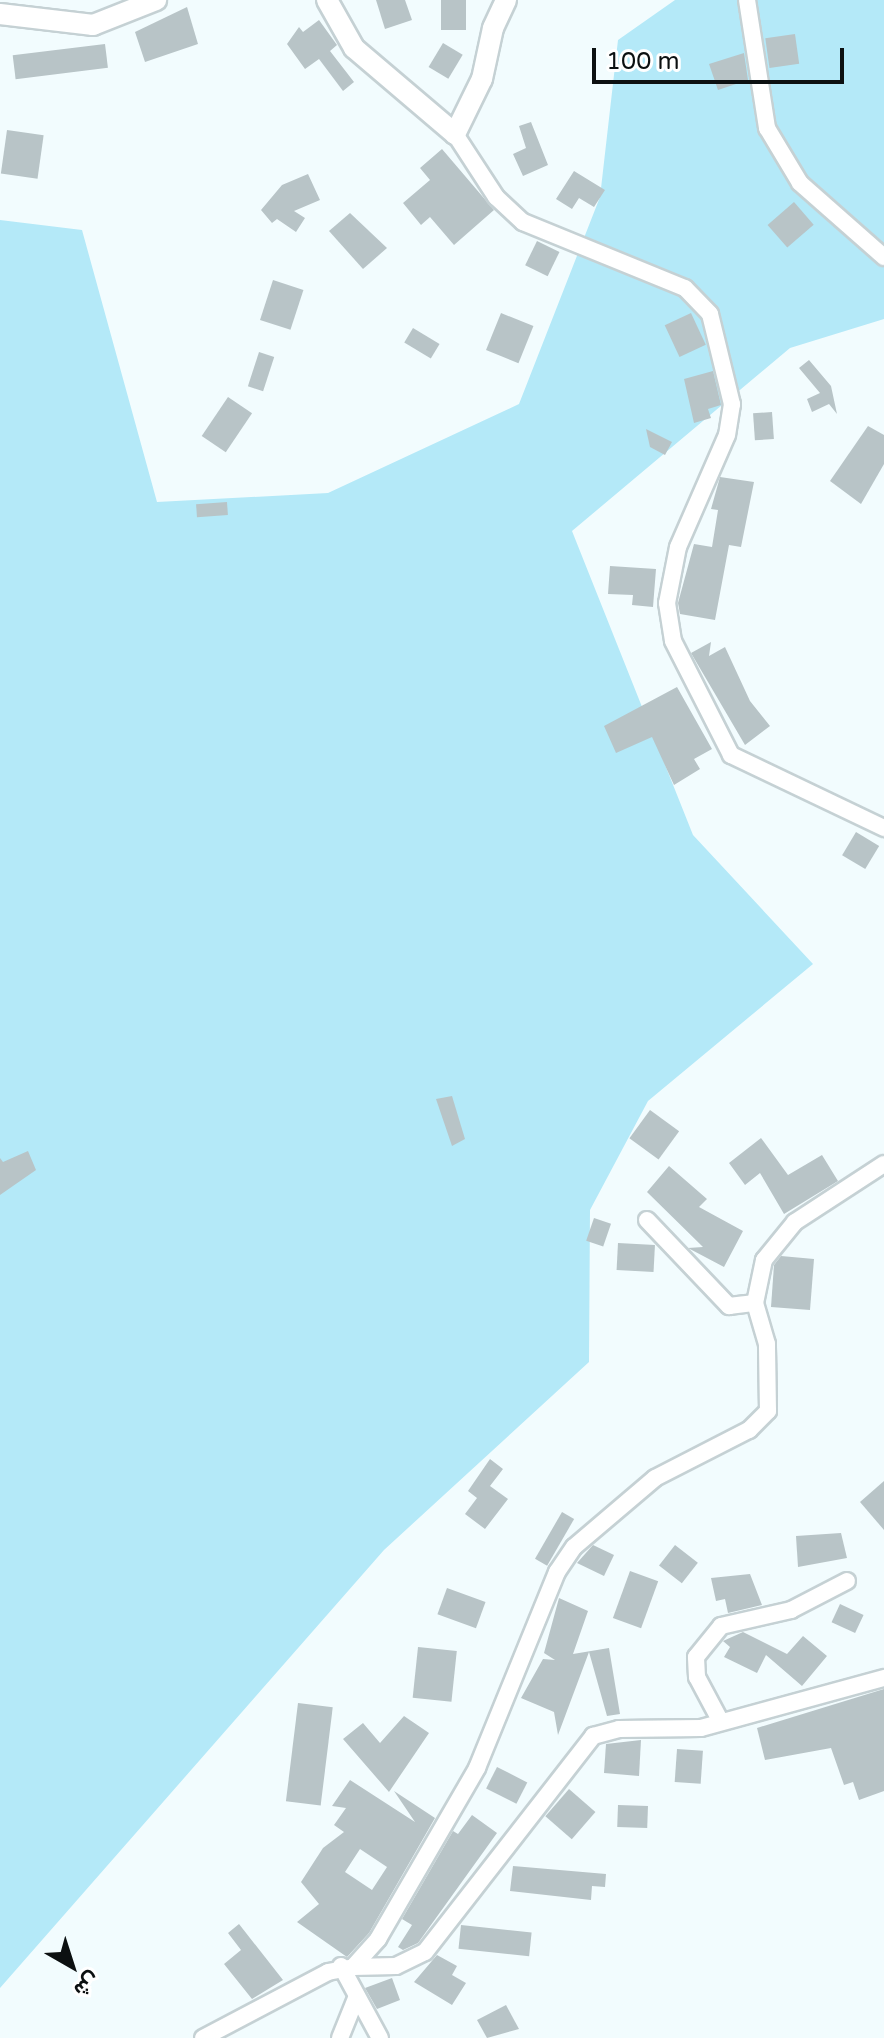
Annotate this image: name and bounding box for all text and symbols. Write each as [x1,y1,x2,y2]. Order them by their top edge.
scale bar [596,32,848,82]
text: 100 m [606,47,680,76]
north arrow [32,1926,112,2006]
text: ش [69,1966,106,2003]

